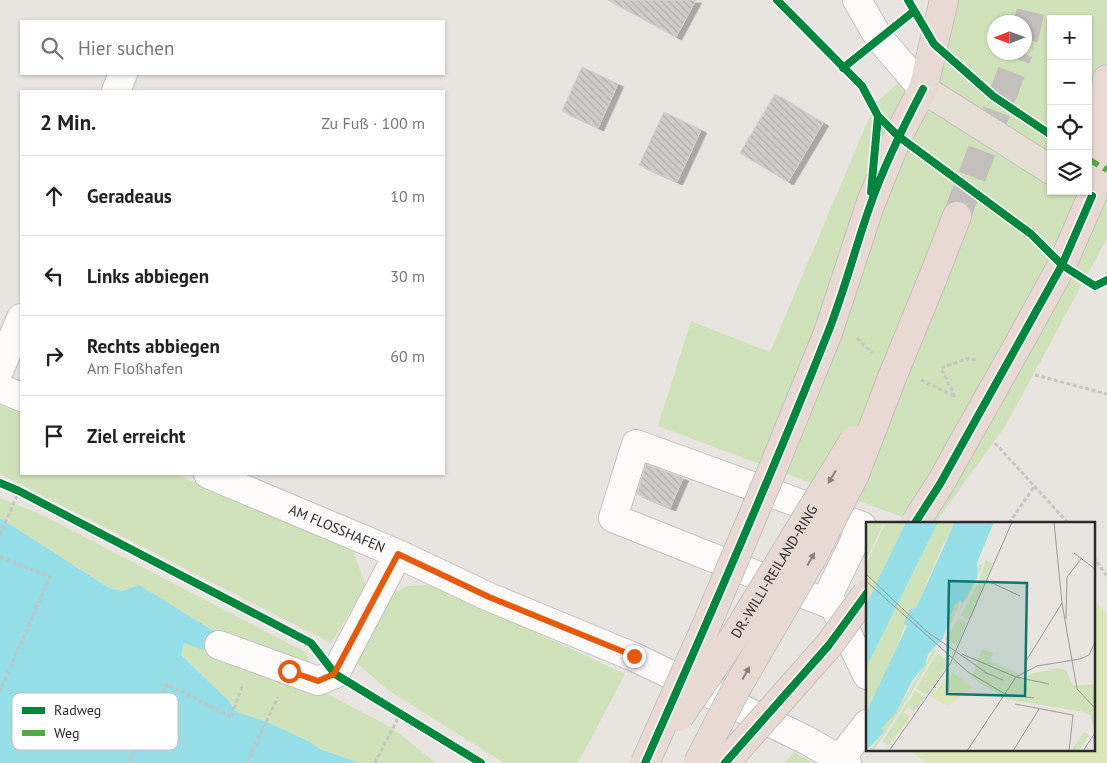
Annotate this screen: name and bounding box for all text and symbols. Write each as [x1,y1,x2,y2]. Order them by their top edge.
north arrow [987,15,1032,60]
map controls [1047,15,1092,195]
button: + [1047,15,1092,60]
search box [20,20,445,75]
icon: search [38,34,66,62]
text: Hier suchen [78,36,174,60]
button: − [1047,60,1092,105]
button: locate [1047,105,1092,150]
text: 2 Min. [40,109,96,136]
text: Zu Fuß · 100 m [321,113,425,133]
button: layers [1047,150,1092,195]
icon: ahead [40,182,68,210]
text: Geradeaus [87,184,172,208]
text: 10 m [390,186,425,206]
icon: left [40,262,68,290]
text: Links abbiegen [87,264,209,288]
text: 30 m [390,266,425,286]
text: Rechts abbiegen [87,334,220,358]
icon: right [40,342,68,370]
text: 60 m [390,346,425,366]
text: Am Floßhafen [87,358,183,378]
icon: arrive [40,422,68,450]
text: Ziel erreicht [87,424,185,448]
one-way arrow [828,470,837,483]
street label: AM FLOSSHAFEN [286,500,388,557]
street label: DR.-WILLI-REILAND-RING [727,501,821,641]
inset map [866,522,1094,750]
one-way arrow [807,553,816,566]
route end [623,645,646,668]
route start [278,660,301,683]
one-way arrow [741,667,750,680]
legend [12,693,178,750]
text: Radweg [54,701,101,719]
text: Weg [54,724,79,742]

